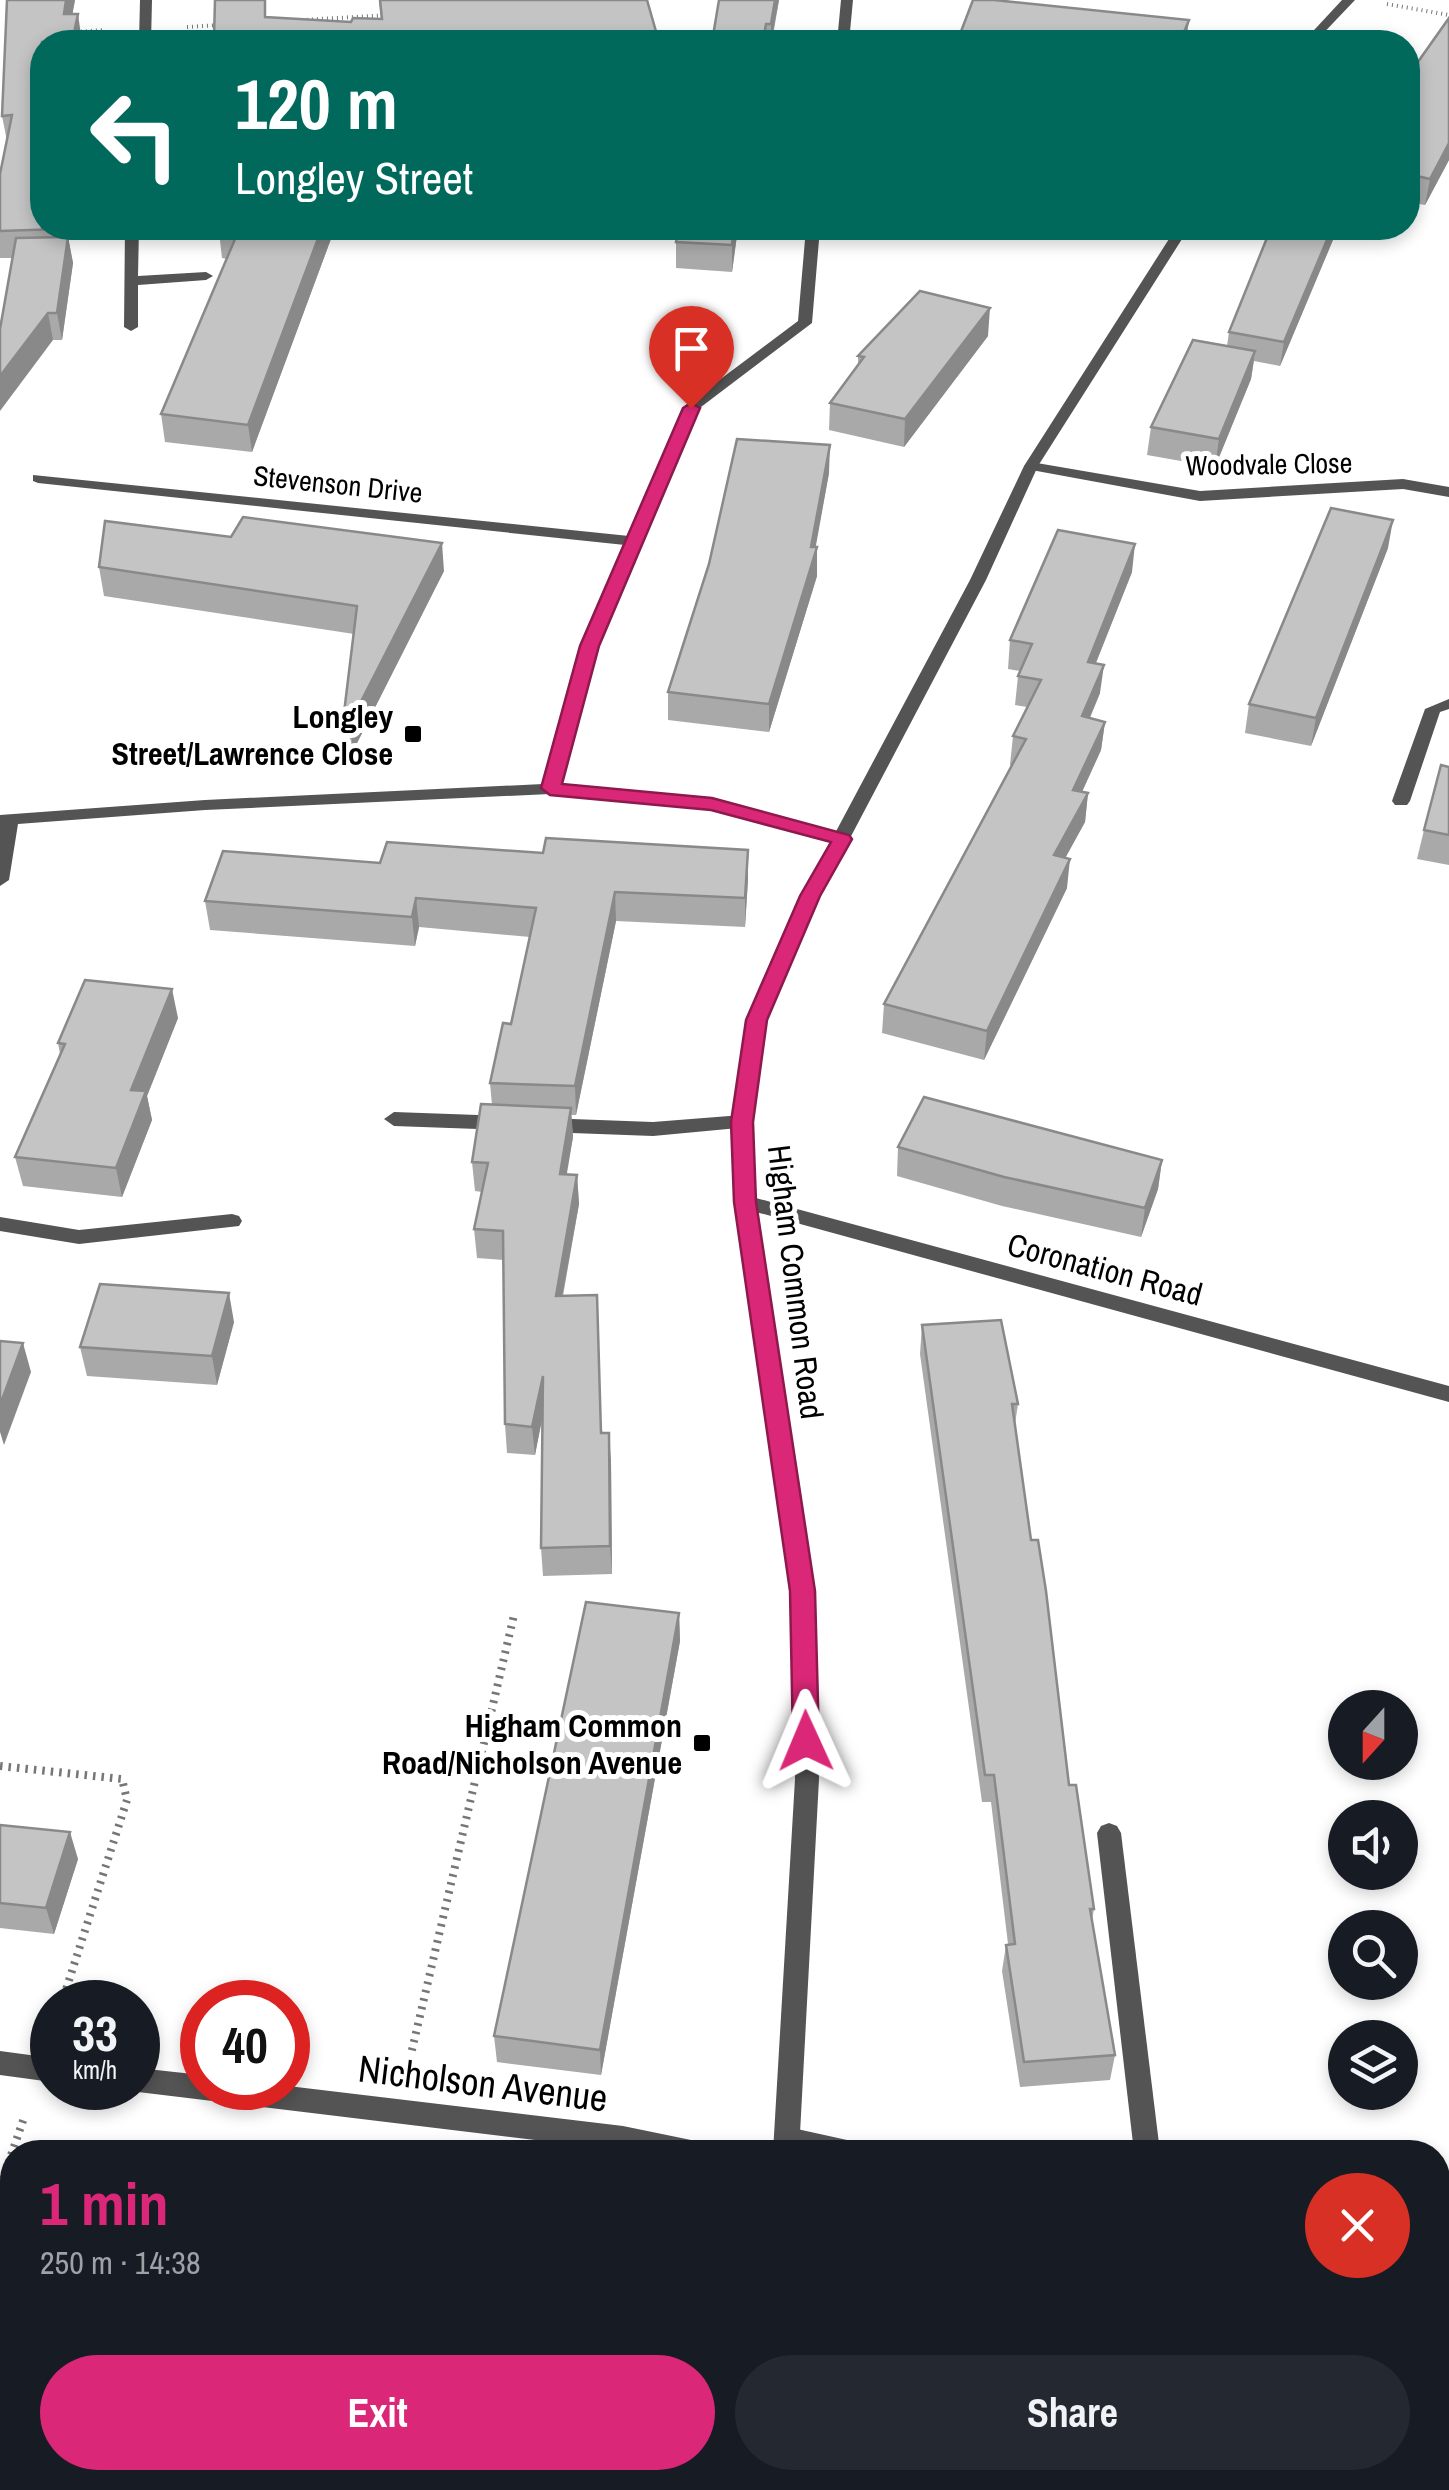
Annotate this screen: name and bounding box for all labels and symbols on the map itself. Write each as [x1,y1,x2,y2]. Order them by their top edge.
pin [649,306,734,409]
street label: Woodvale Close [1185,444,1353,484]
street label: Stevenson Drive [252,456,424,512]
place label: Longley Street/Lawrence Close [112,695,393,775]
marker: Longley Street/Lawrence Close [402,723,424,745]
street label: Higham Common Road [758,1143,834,1421]
street label: Coronation Road [1003,1222,1207,1316]
position arrow [754,1689,858,1793]
north arrow [1328,1690,1418,1780]
place label: Higham Common Road/Nicholson Avenue [382,1704,682,1784]
marker: Higham Common Road/Nicholson Avenue [691,1732,713,1754]
speed limit sign: 40 [180,1980,310,2110]
street label: Nicholson Avenue [355,2042,611,2124]

